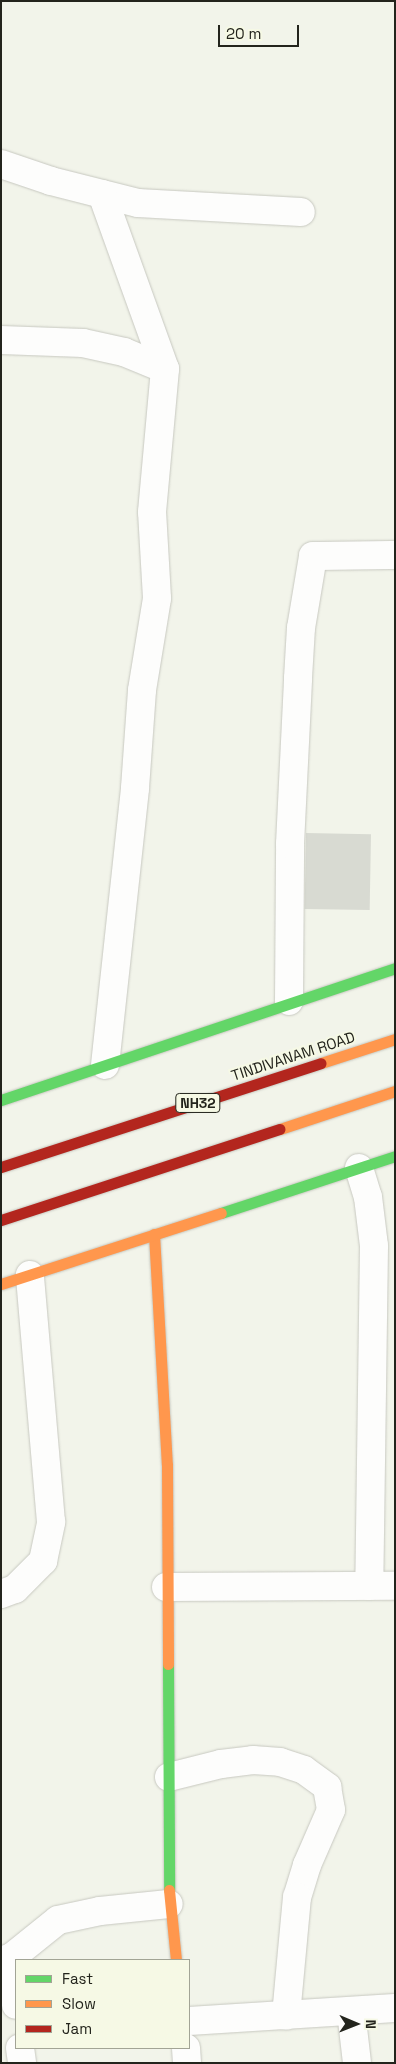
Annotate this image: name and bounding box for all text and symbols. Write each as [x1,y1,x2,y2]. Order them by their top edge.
scale bar [221,15,302,47]
text: 20 m [226,24,261,43]
street label: TINDIVANAM ROAD [229,1028,357,1084]
road number: NH32 [174,1092,222,1114]
legend [15,1959,190,2049]
text: Fast [62,1969,93,1988]
text: Slow [62,1994,96,2013]
north arrow [331,1999,381,2049]
text: Jam [62,2019,92,2038]
text: N [362,2019,380,2029]

